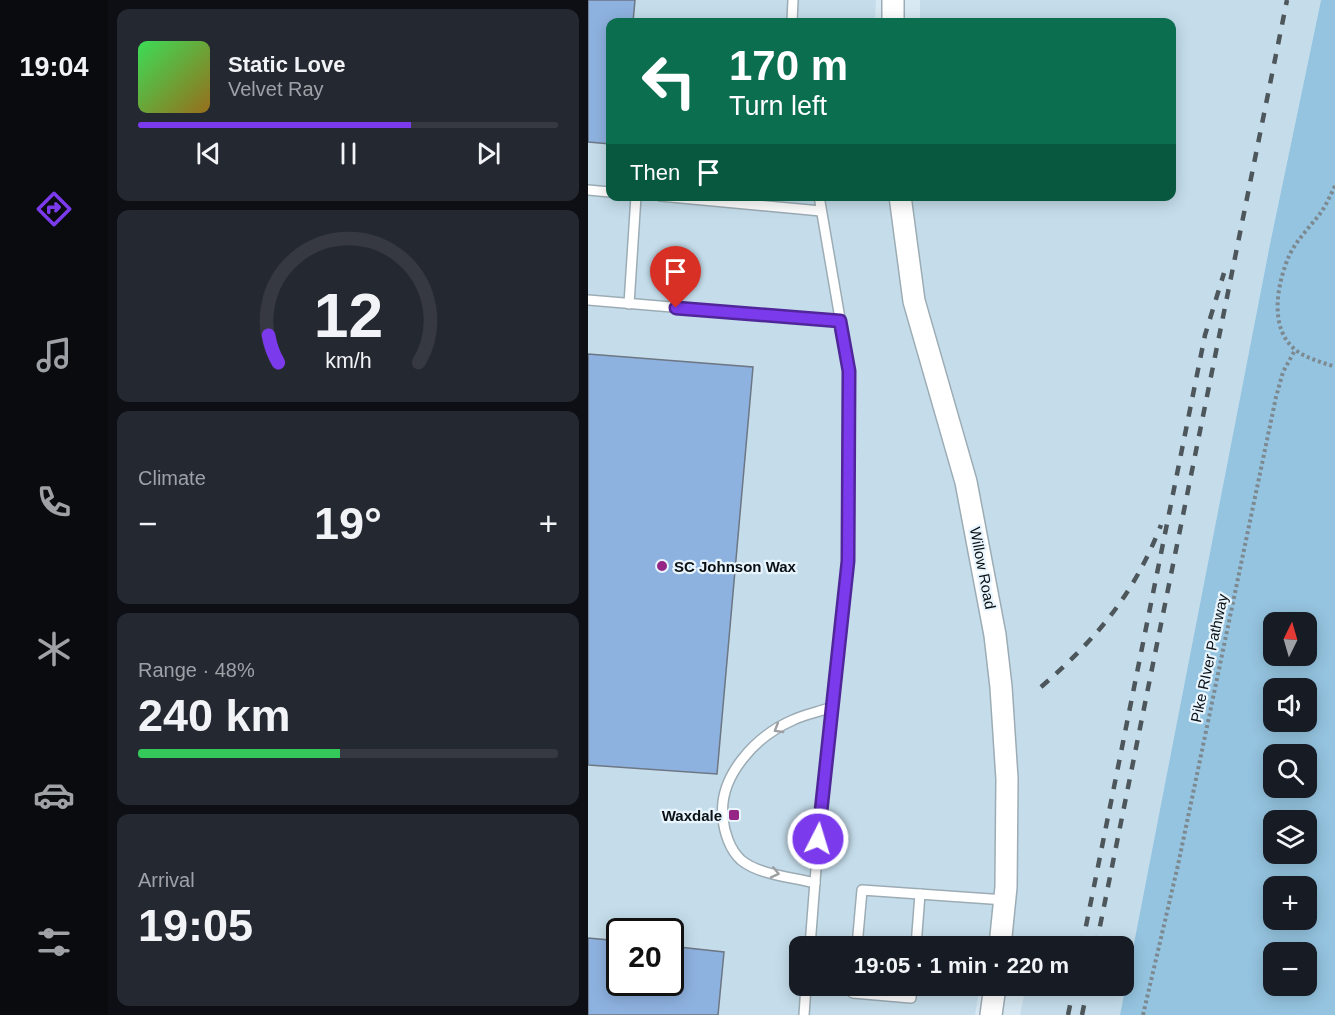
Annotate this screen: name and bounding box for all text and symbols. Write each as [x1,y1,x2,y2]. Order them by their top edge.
icon: left [630,42,708,120]
text: 170 m [729,42,848,89]
text: 19:04 [19,52,89,82]
text: Static Love [228,52,345,77]
text: Velvet Ray [228,78,324,100]
text: Turn left [729,91,827,121]
icon: previous [192,137,225,170]
icon: pause [332,137,365,170]
icon: next [472,137,505,170]
icon: arrive [692,156,725,189]
text: Then [630,160,680,185]
icon: directions [33,188,75,230]
pin [650,246,701,308]
icon: arrive [659,255,692,288]
text: 12 [313,281,383,350]
icon: music [33,334,75,376]
text: km/h [325,350,371,374]
text: Climate [138,467,206,489]
icon: phone [33,481,75,523]
text: 19° [314,498,382,549]
text: − [138,505,157,542]
text: + [539,505,558,542]
street label: Willow Road [967,525,999,611]
place label: SC Johnson Wax [674,558,797,575]
marker: SC Johnson Wax [655,559,669,573]
street label: Pike RIver Pathway [1187,592,1231,724]
north arrow [1263,612,1317,666]
map controls [1263,612,1317,996]
icon: climate [33,628,75,670]
text: Range · 48% [138,659,255,681]
button: sound [1263,678,1317,732]
text: 240 km [138,690,291,741]
one-way arrow [774,721,784,733]
button: search [1263,744,1317,798]
icon: car [33,774,75,816]
place label: Waxdale [662,807,722,824]
position arrow [786,807,850,871]
marker: Waxdale [727,808,741,822]
button: layers [1263,810,1317,864]
one-way arrow [770,866,780,879]
text: Arrival [138,869,195,891]
button: + [1263,876,1317,930]
text: 19:05 [138,900,253,951]
speed limit sign: 20 [606,918,684,996]
icon: filters [33,921,75,963]
button: − [1263,942,1317,996]
text: 19:05 · 1 min · 220 m [854,953,1069,978]

